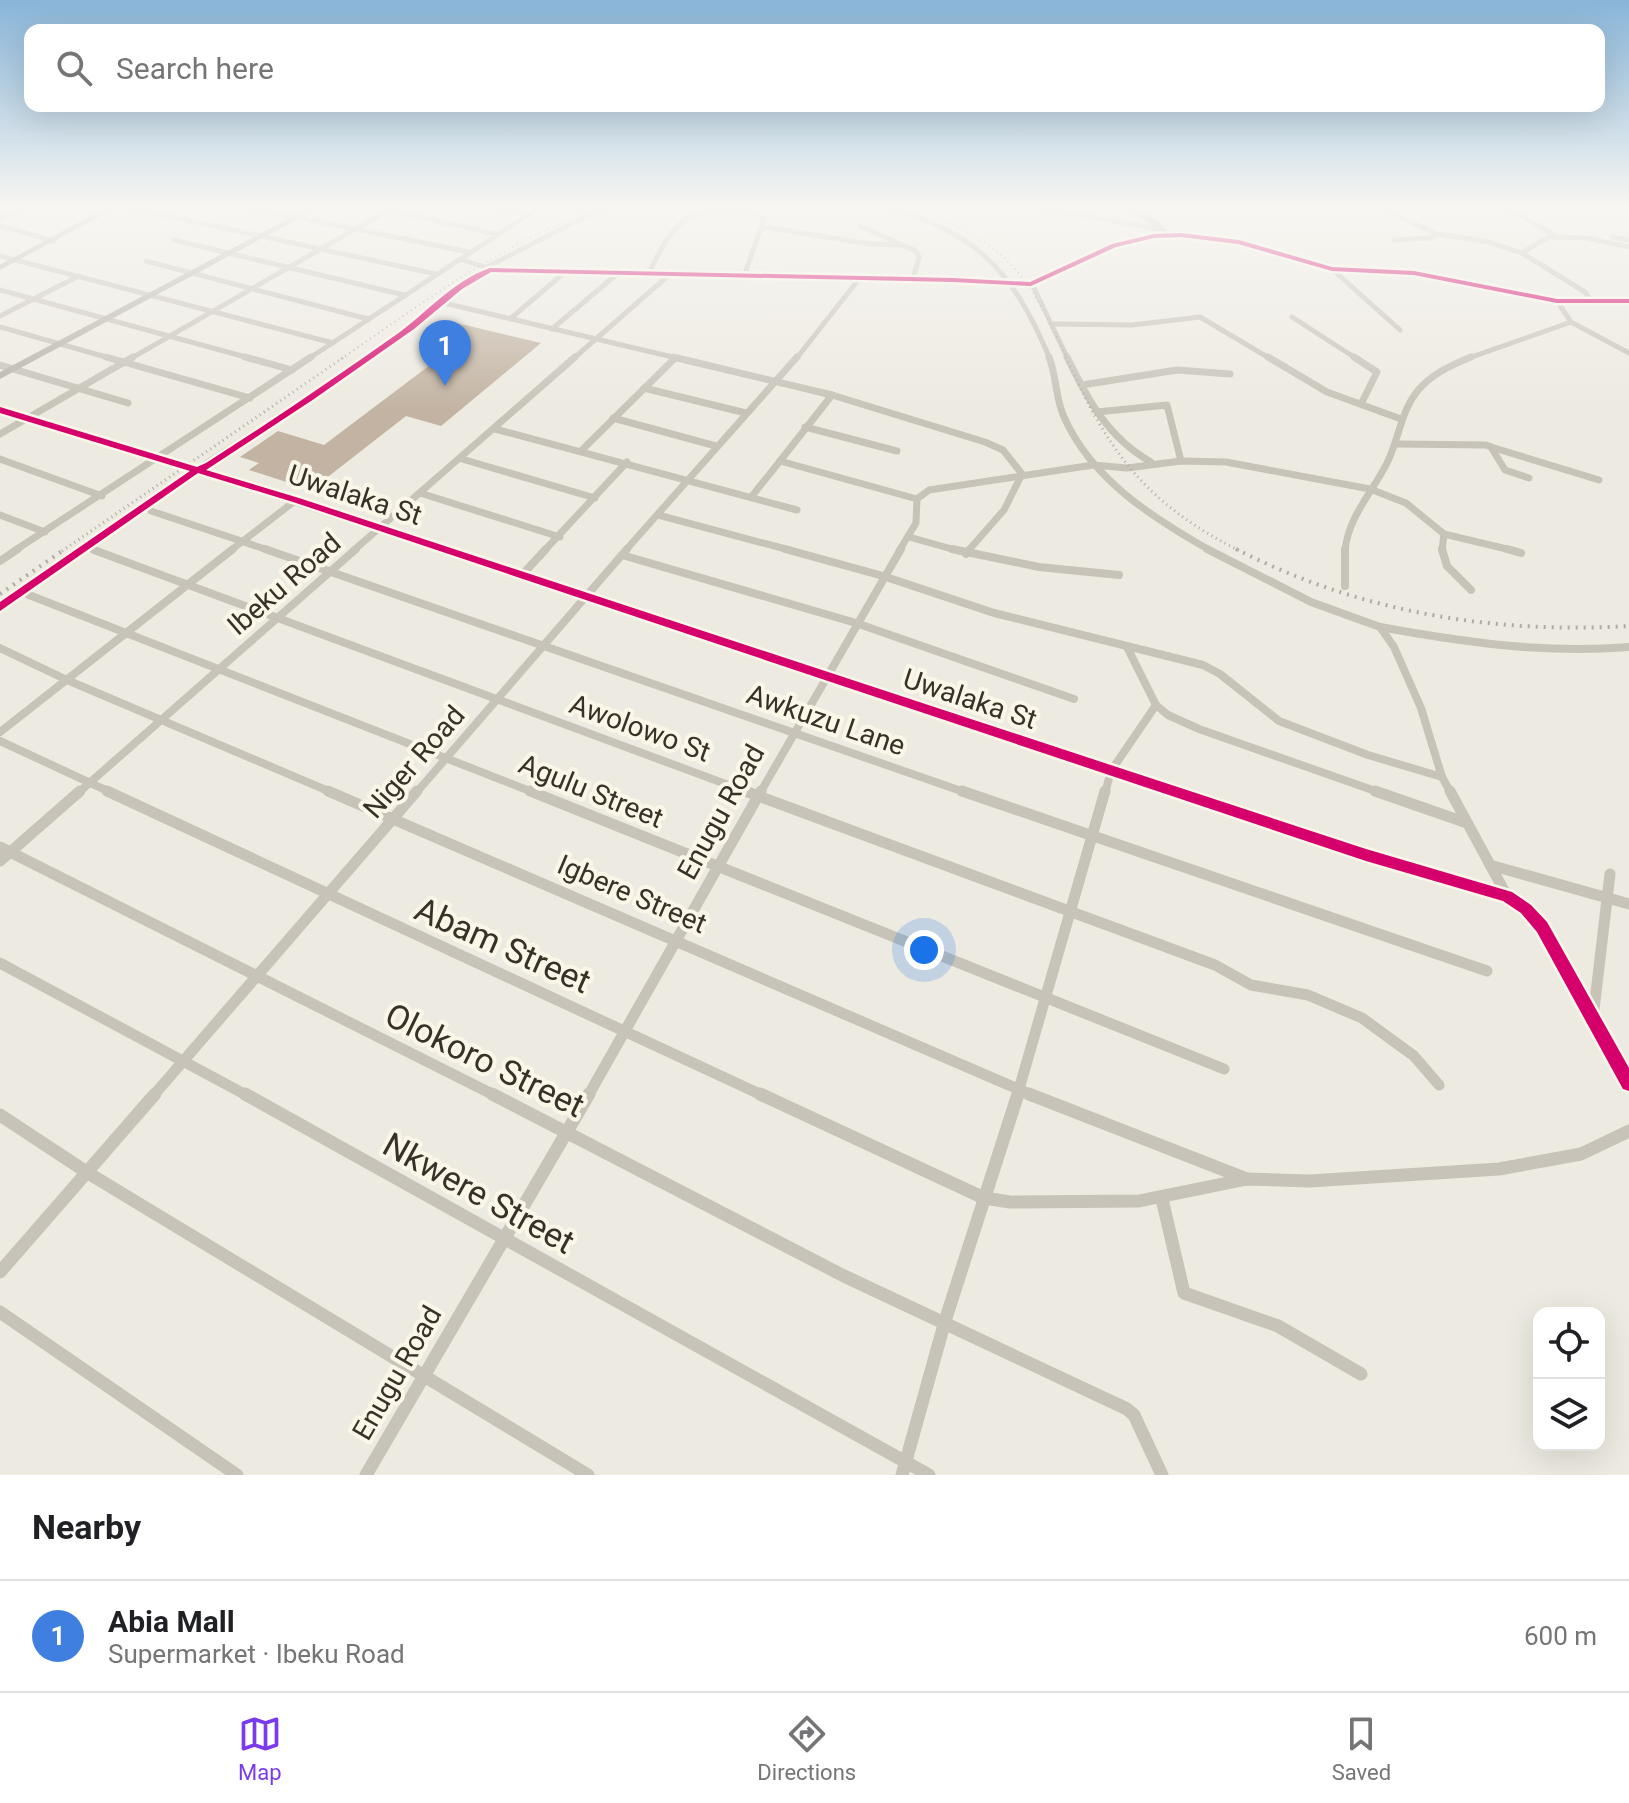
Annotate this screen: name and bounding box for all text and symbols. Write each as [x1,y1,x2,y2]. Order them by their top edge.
search box [24,24,1605,112]
icon: search [52,46,96,90]
text: Search here [116,51,274,86]
pin: 1 [419,320,471,386]
street label: Uwalaka St [284,458,426,532]
street label: Ibeku Road [221,526,347,642]
street label: Uwalaka St [899,662,1041,736]
street label: Awkuzu Lane [742,677,910,763]
street label: Awolowo St [565,687,715,769]
street label: Niger Road [356,699,472,825]
street label: Enugu Road [670,739,772,885]
street label: Agulu Street [514,747,668,835]
street label: Igbere Street [552,848,712,940]
street label: Abam Street [409,889,597,1001]
your location [904,930,944,970]
street label: Olokoro Street [379,995,591,1125]
street label: Nkwere Street [376,1124,582,1262]
street label: Enugu Road [345,1300,449,1446]
map controls [1533,1307,1605,1451]
button: locate [1533,1307,1605,1379]
button: layers [1533,1379,1605,1451]
text: Nearby [32,1507,141,1547]
text: Abia Mall [108,1604,235,1639]
text: 1 [51,1621,65,1651]
text: 600 m [1524,1621,1597,1651]
text: Supermarket · Ibeku Road [108,1639,405,1669]
tab: Map [238,1712,282,1785]
tab: Directions [757,1712,856,1785]
tab: Saved [1332,1712,1391,1785]

